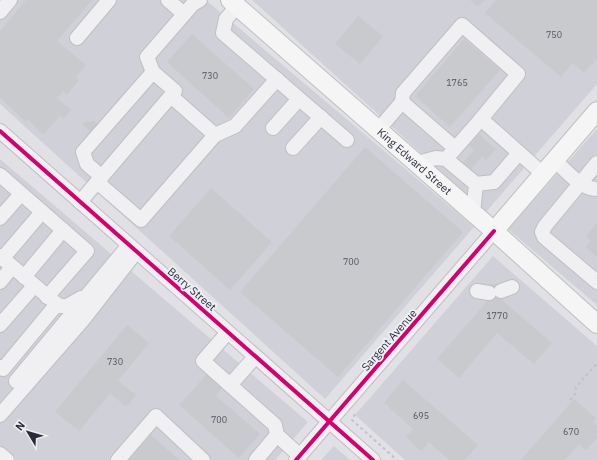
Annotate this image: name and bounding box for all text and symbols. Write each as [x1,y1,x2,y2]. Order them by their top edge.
house number: 750 [546,29,562,40]
house number: 730 [202,70,218,81]
house number: 1765 [446,77,468,88]
street label: King Edward Street [374,125,455,198]
house number: 700 [343,256,359,267]
street label: Berry Street [165,264,219,314]
street label: Sargent Avenue [358,306,420,374]
house number: 1770 [486,310,508,321]
house number: 730 [107,356,123,367]
house number: 695 [413,410,429,421]
north arrow [8,412,48,452]
house number: 700 [211,414,227,425]
text: N [12,418,28,433]
house number: 670 [563,426,579,437]

